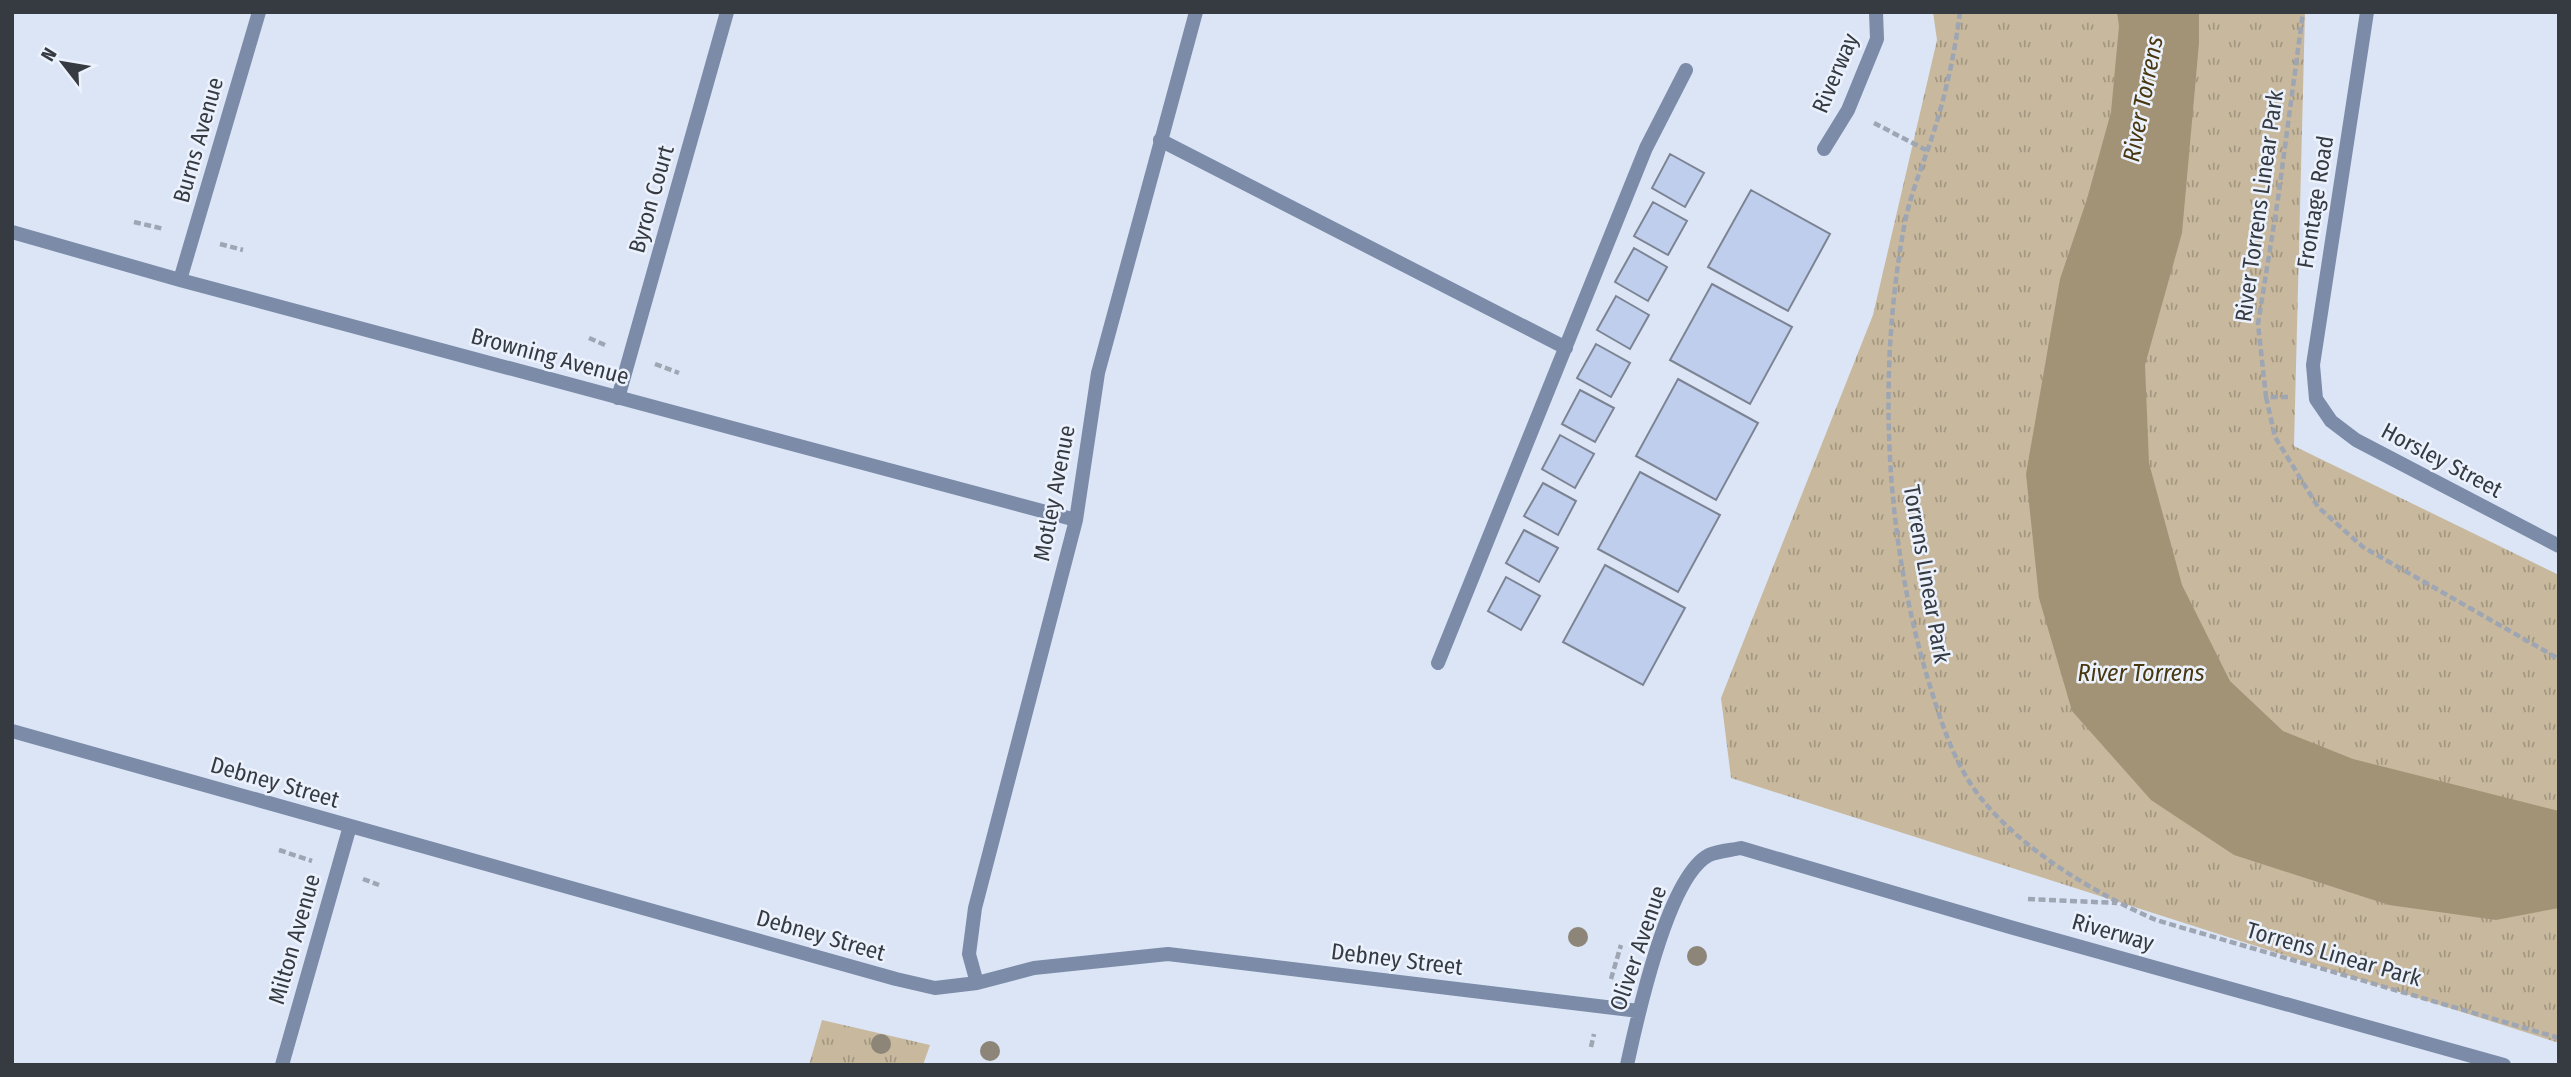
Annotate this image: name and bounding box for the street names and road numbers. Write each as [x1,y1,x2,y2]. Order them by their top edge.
street label: Riverway [1806,28,1865,117]
street label: Burns Avenue [167,74,229,206]
street label: River Torrens Linear Park [2229,88,2289,324]
street label: Frontage Road [2291,134,2339,270]
street label: Byron Court [622,141,680,256]
street label: Browning Avenue [468,321,632,391]
street label: Horsley Street [2377,416,2508,504]
street label: Motley Avenue [1027,423,1081,563]
street label: Torrens Linear Park [1898,483,1956,666]
street label: Debney Street [207,750,343,814]
street label: Milton Avenue [262,871,326,1007]
street label: Oliver Avenue [1604,882,1672,1014]
street label: Debney Street [753,903,889,967]
street label: Riverway [2069,907,2158,957]
street label: Torrens Linear Park [2243,916,2425,992]
street label: Debney Street [1329,937,1465,981]

